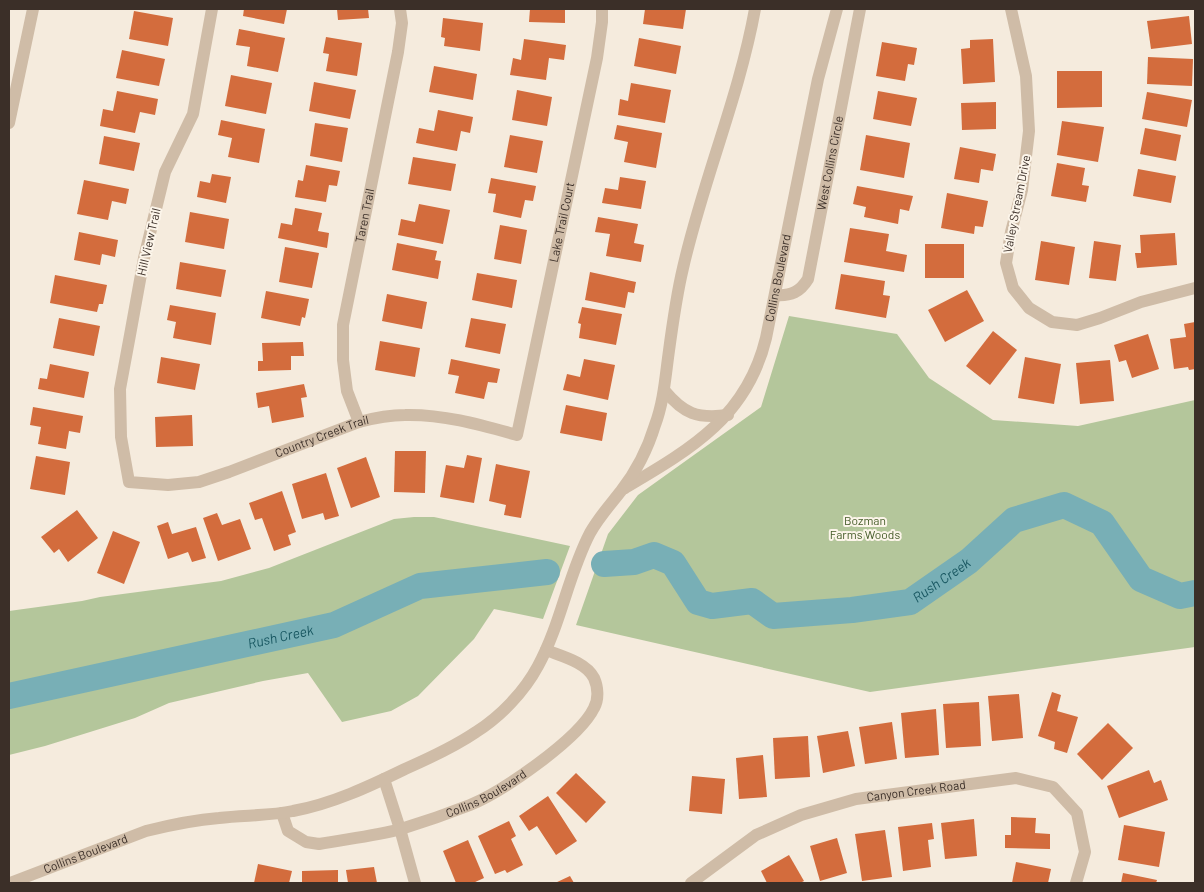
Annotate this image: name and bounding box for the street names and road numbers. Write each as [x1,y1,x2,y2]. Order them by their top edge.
street label: West Collins Circle [813,115,845,211]
street label: Valley Stream Drive [1000,154,1032,254]
street label: Lake Trail Court [546,181,576,263]
street label: Taren Trail [352,187,376,244]
street label: Hill View Trail [133,207,163,277]
street label: Collins Boulevard [761,233,793,323]
street label: Country Creek Trail [273,412,370,460]
street label: Collins Boulevard [444,766,528,820]
street label: Canyon Creek Road [866,777,966,804]
street label: Collins Boulevard [41,831,129,876]

